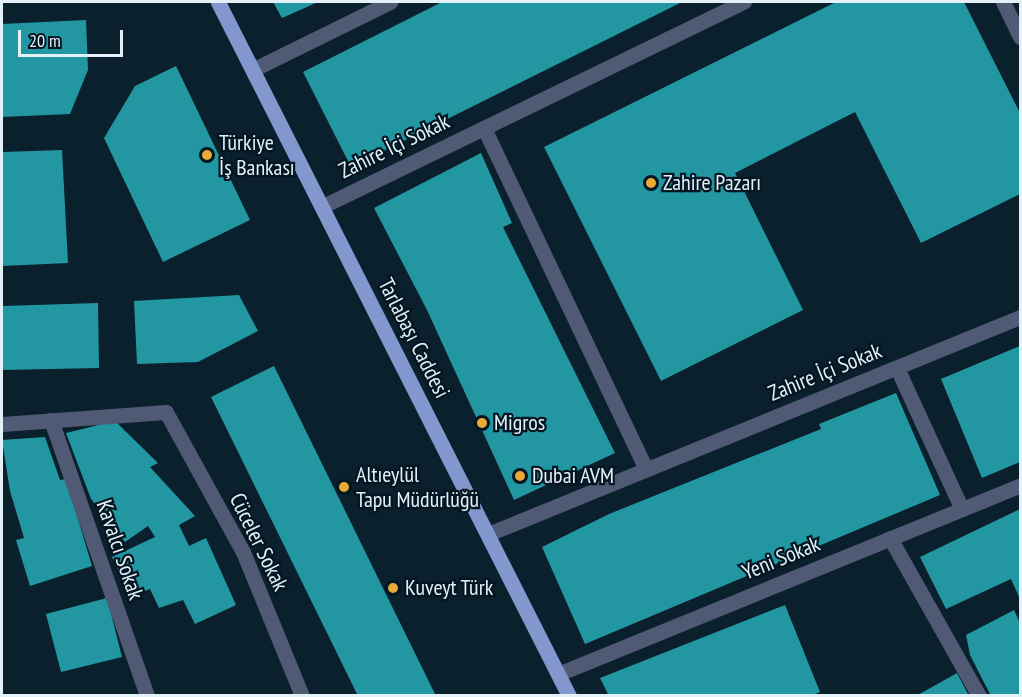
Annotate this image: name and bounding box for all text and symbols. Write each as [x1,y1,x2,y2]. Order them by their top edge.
scale bar [21,18,126,56]
text: 20 m [29,29,61,52]
street label: Zahire İçi Sokak [334,108,454,184]
place label: Türkiye İş Bankası [219,129,295,180]
marker: Türkiye İş Bankası [200,148,214,162]
place label: Zahire Pazarı [663,170,761,196]
marker: Zahire Pazarı [644,176,658,190]
street label: Tarlabaşı Caddesi [373,274,455,402]
street label: Zahire İçi Sokak [765,337,885,407]
place label: Migros [494,410,545,436]
marker: Migros [475,416,489,430]
place label: Altıeylül Tapu Müdürlüğü [356,461,479,512]
place label: Dubai AVM [532,463,615,489]
marker: Dubai AVM [513,469,527,483]
marker: Altıeylül Tapu Müdürlüğü [337,480,351,494]
street label: Cüceler Sokak [224,489,294,595]
street label: Kavalcı Sokak [91,497,149,603]
street label: Yeni Sokak [738,531,824,585]
place label: Kuveyt Türk [405,575,494,601]
marker: Kuveyt Türk [386,581,400,595]

